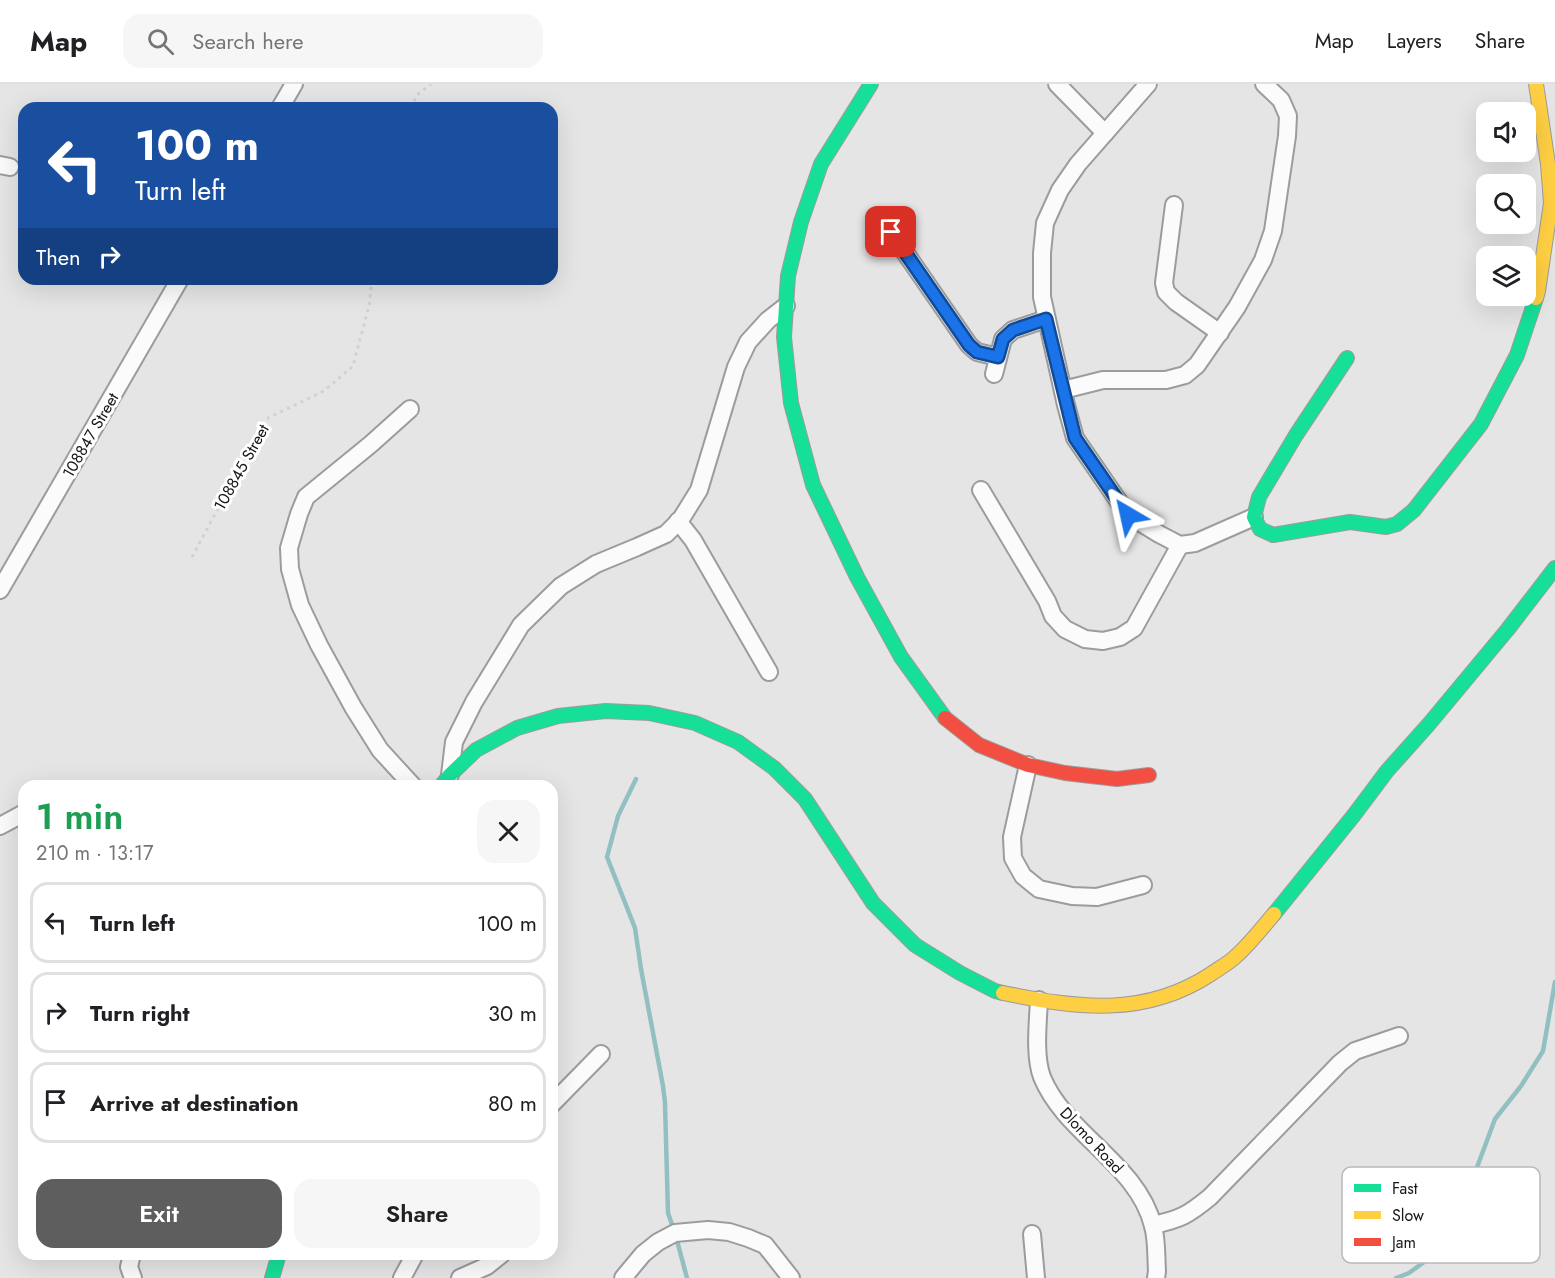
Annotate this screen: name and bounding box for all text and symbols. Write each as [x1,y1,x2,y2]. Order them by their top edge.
search box [123,14,543,68]
text: Map [30,21,87,62]
icon: search [144,25,177,58]
text: Search here [192,25,304,57]
text: Map [1315,26,1354,56]
text: Layers [1387,26,1442,56]
text: Share [1475,26,1525,56]
map controls [1476,102,1536,306]
button: sound [1476,102,1536,162]
text: 100 m [135,115,259,176]
icon: left [36,126,114,204]
text: Turn left [135,171,225,210]
button: search [1476,174,1536,234]
pin [865,206,916,257]
icon: arrive [874,215,907,248]
icon: right [93,240,126,273]
text: Then [36,241,81,273]
button: layers [1476,246,1536,306]
street label: 108847 Street [57,388,124,482]
street label: 108845 Street [208,420,275,515]
position arrow [1096,483,1160,547]
text: 1 min [36,790,123,842]
button: close [477,800,540,863]
text: 210 m · 13:17 [36,839,153,868]
icon: left [39,906,72,939]
text: Turn left [90,907,175,939]
text: 100 m [477,907,537,939]
icon: right [39,996,72,1029]
text: Turn right [90,997,190,1029]
text: 30 m [488,997,537,1029]
icon: arrive [39,1086,72,1119]
text: Arrive at destination [90,1087,299,1119]
text: 80 m [488,1087,537,1119]
street label: Dlomo Road [1055,1102,1129,1179]
legend [1342,1167,1540,1263]
text: Fast [1392,1177,1418,1200]
button: Exit [36,1179,282,1248]
button: Share [294,1179,540,1248]
text: Slow [1392,1204,1424,1227]
text: Jam [1390,1231,1416,1254]

